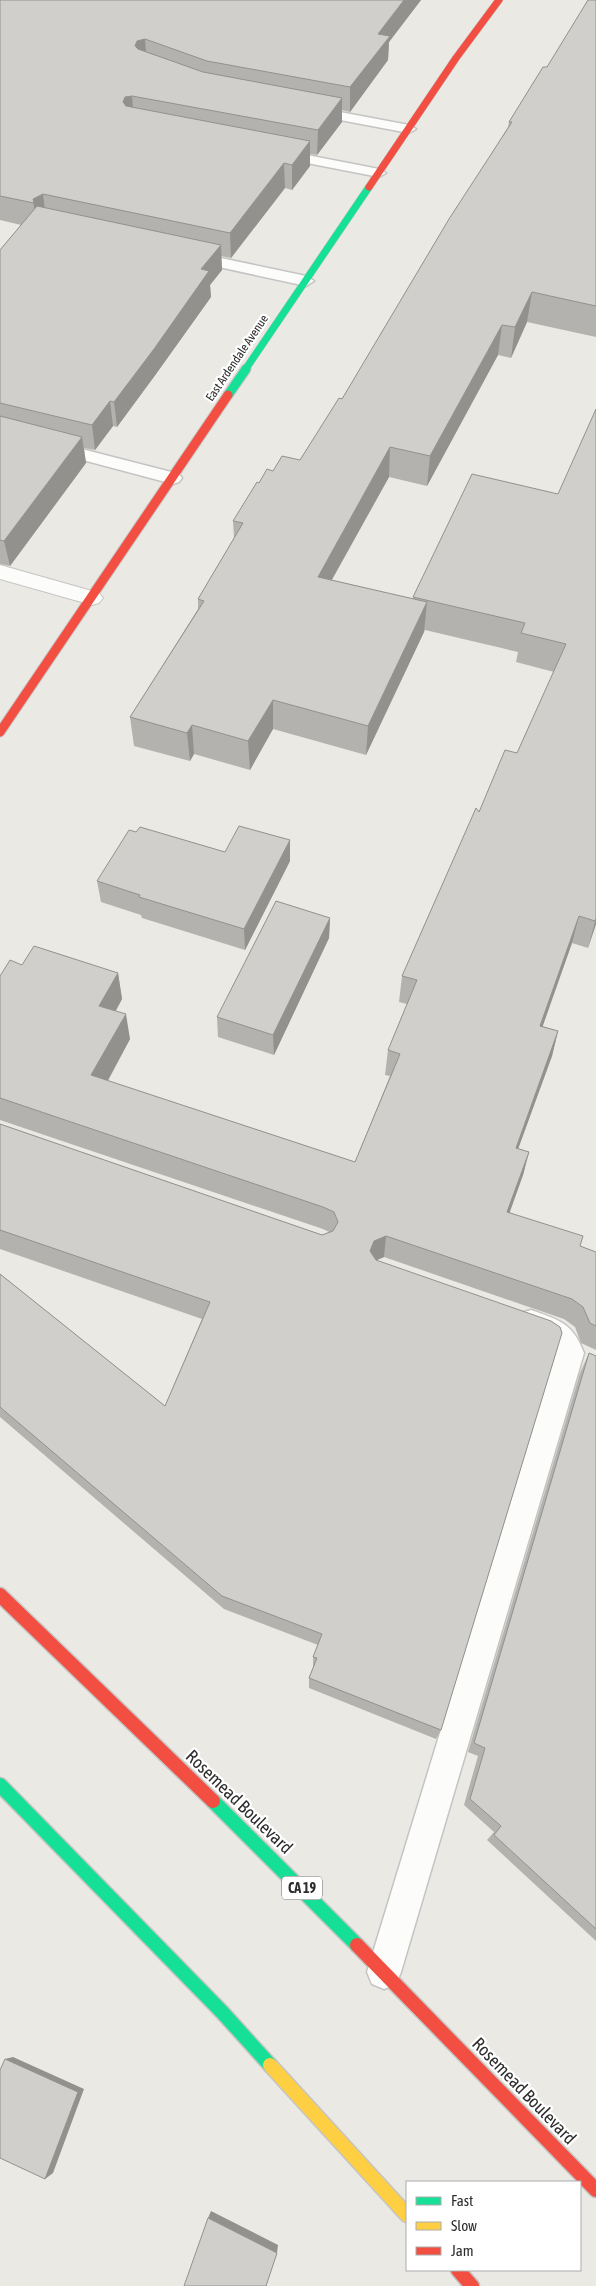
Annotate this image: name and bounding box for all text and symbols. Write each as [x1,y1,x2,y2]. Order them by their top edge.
street label: East Ardendale Avenue [203,312,271,404]
street label: Rosemead Boulevard [182,1745,297,1858]
road number: CA 19 [282,1876,322,1900]
street label: Rosemead Boulevard [468,2033,581,2148]
legend [406,2181,581,2271]
text: Fast [451,2192,473,2209]
text: Slow [451,2217,477,2234]
text: Jam [451,2242,474,2259]

